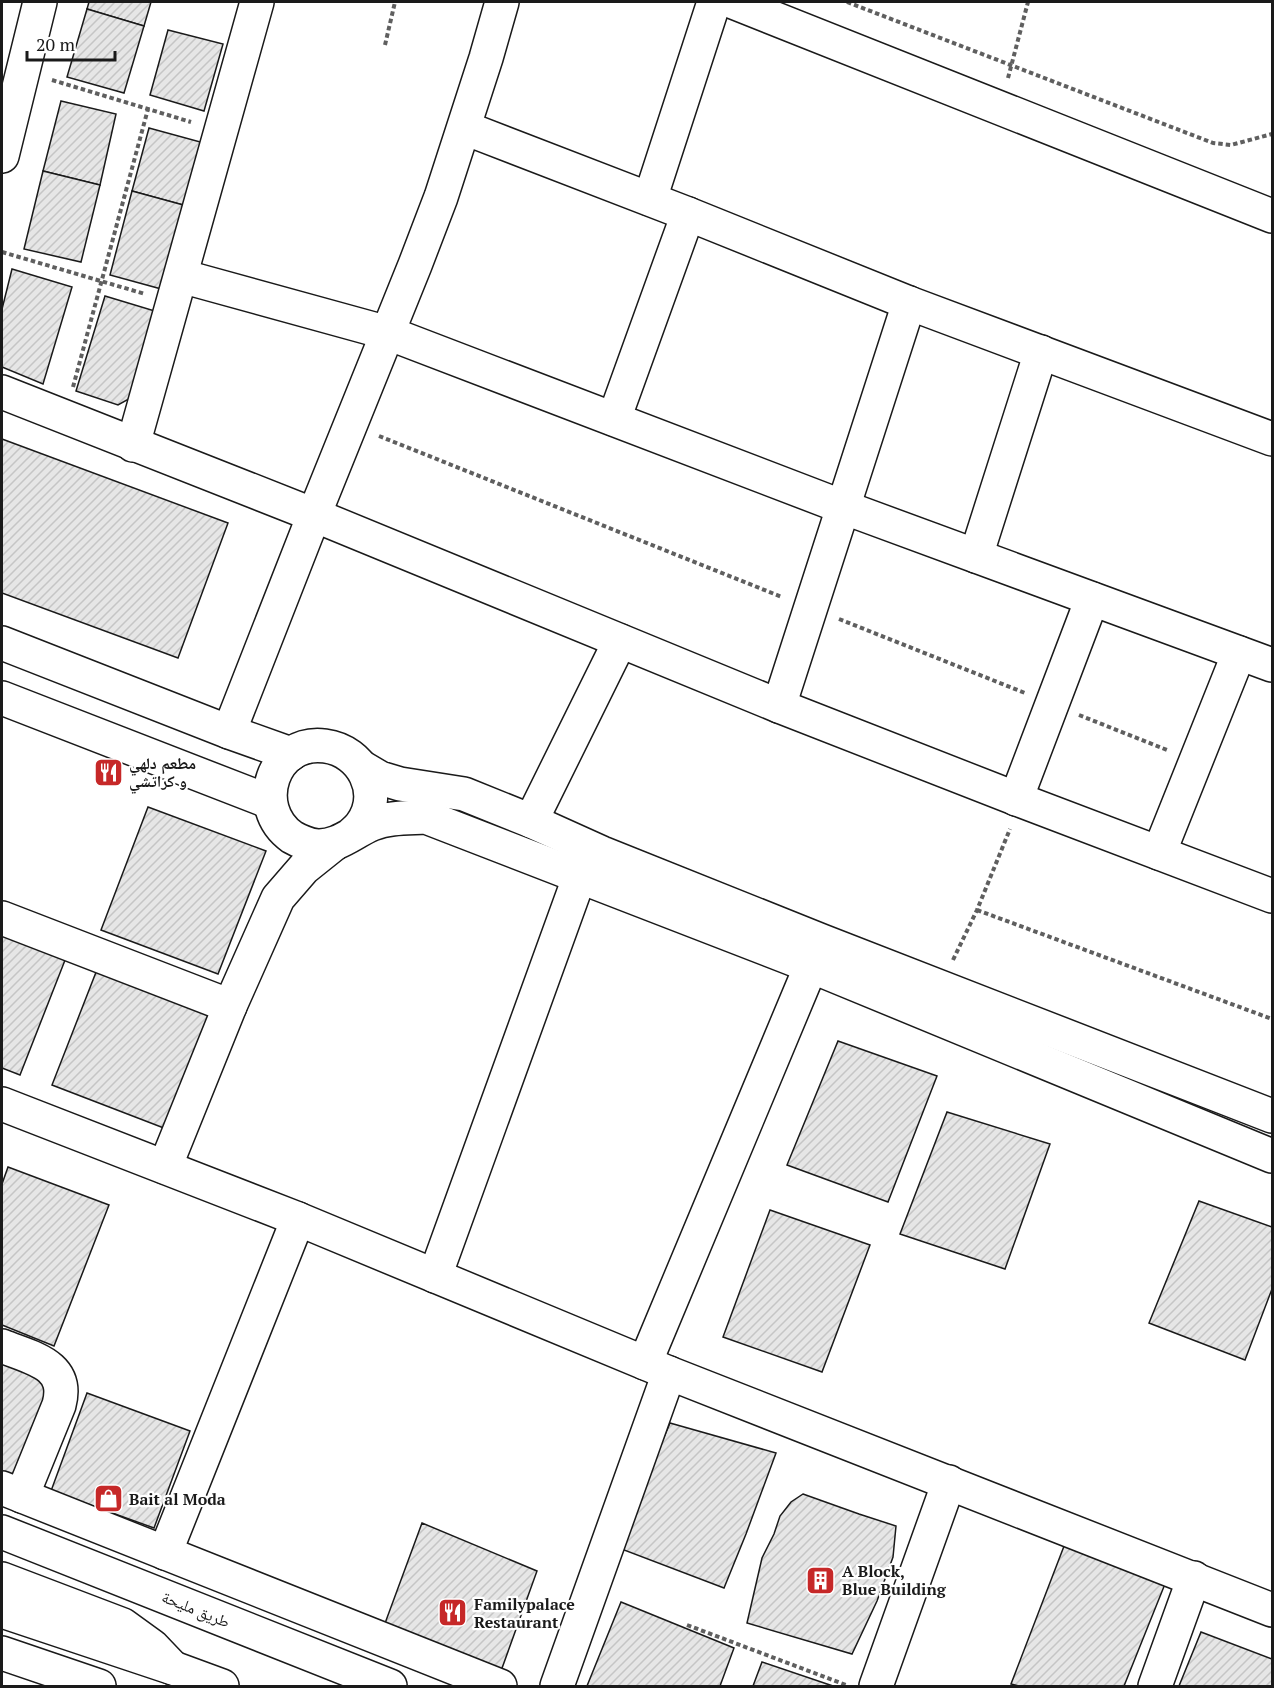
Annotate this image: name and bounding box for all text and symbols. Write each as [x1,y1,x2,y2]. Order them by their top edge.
scale bar [27,24,116,62]
text: 20 m [36,32,76,56]
place label: مطعم دلهي و كراتشي [129,752,196,794]
restaurant icon: مطعم دلهي و كراتشي [92,756,124,788]
shop icon: Bait al Moda [92,1483,124,1515]
place label: Bait al Moda [129,1488,226,1510]
place label: A Block, Blue Building [842,1560,947,1600]
building icon: A Block, Blue Building [805,1564,837,1596]
street label: طريق مليحة [159,1585,233,1633]
place label: Familypalace Restaurant [474,1593,575,1633]
restaurant icon: Familypalace Restaurant [437,1597,469,1629]

